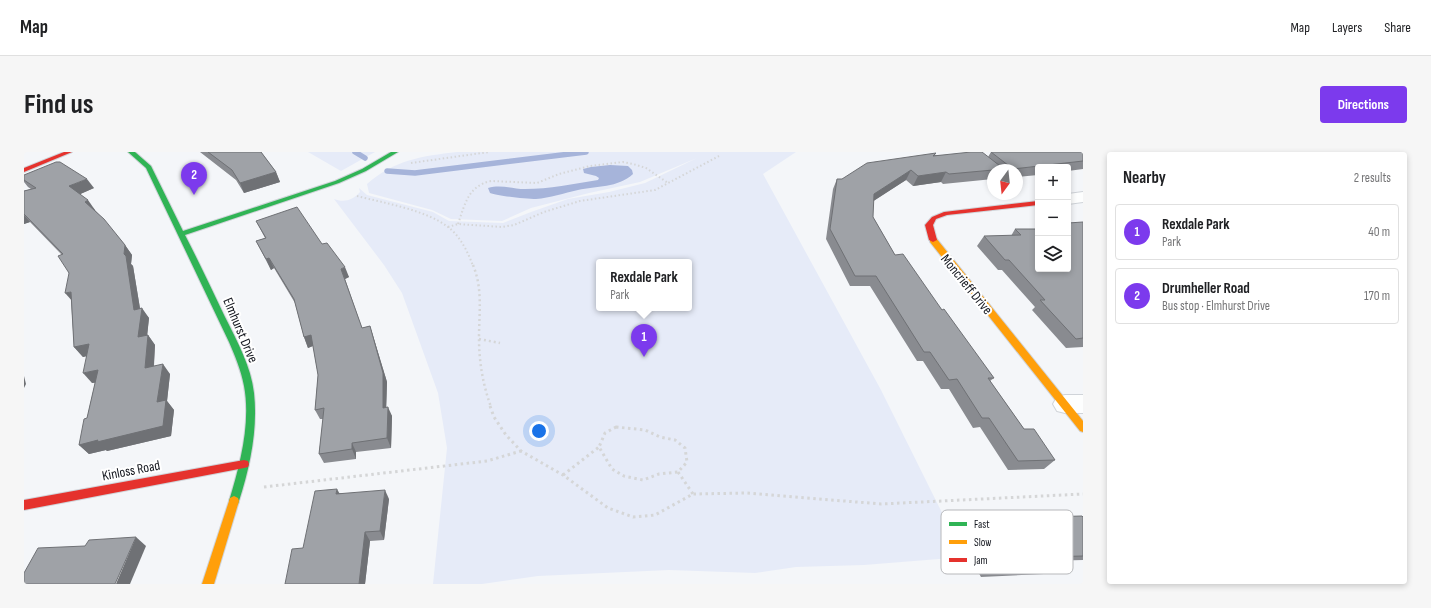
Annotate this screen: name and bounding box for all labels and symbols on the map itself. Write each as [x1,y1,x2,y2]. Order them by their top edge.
pin: 2 [181,162,207,195]
north arrow [987,164,1023,200]
street label: Moncrieff Drive [937,251,996,318]
street label: Elmhurst Drive [219,295,262,365]
pin: 1 [631,324,657,357]
your location [529,421,549,441]
street label: Kinloss Road [101,457,162,484]
legend [941,510,1073,574]
text: Fast [974,518,990,531]
text: Slow [974,536,991,549]
text: Jam [973,554,988,567]

